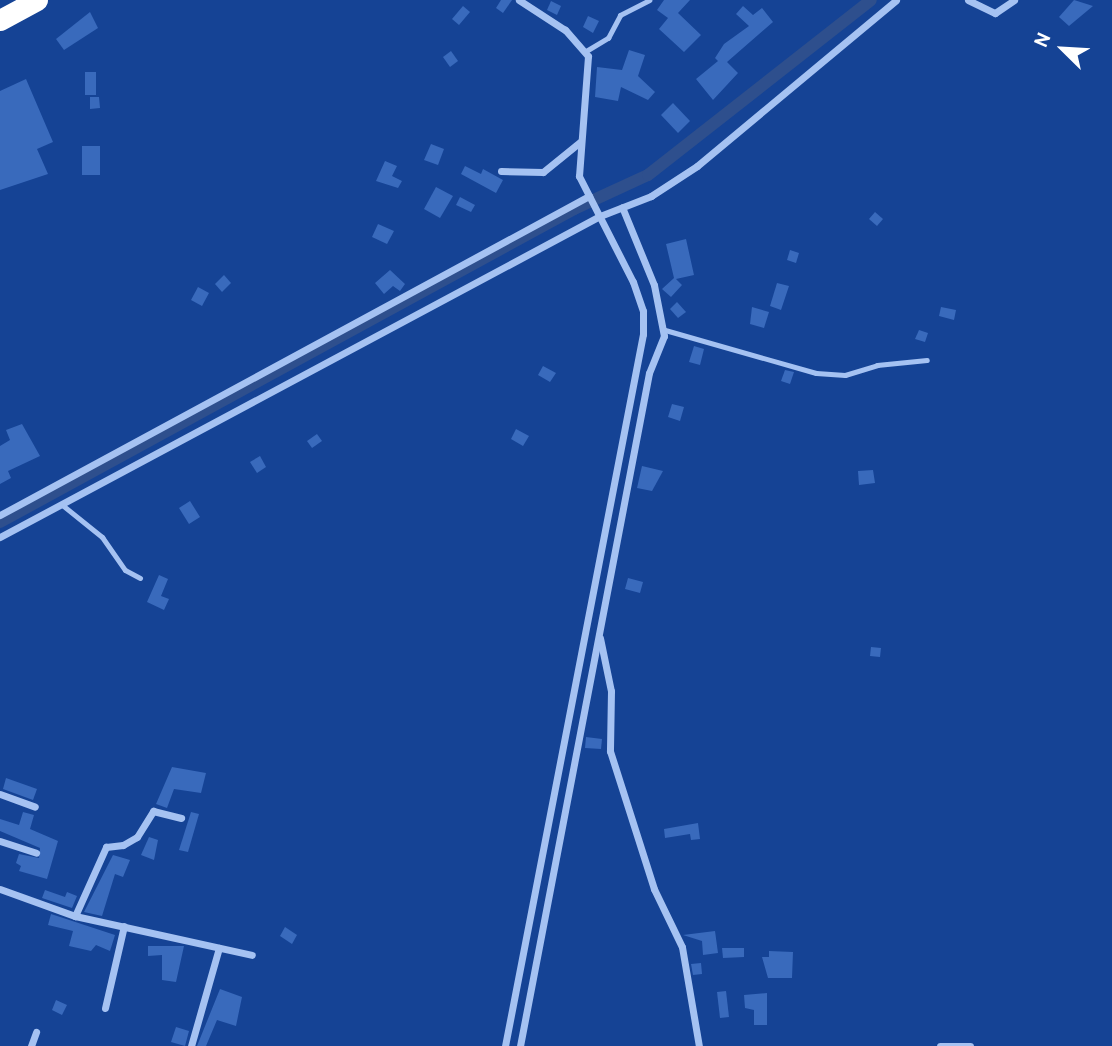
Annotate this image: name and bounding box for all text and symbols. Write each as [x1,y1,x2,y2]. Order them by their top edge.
north arrow [1028,14,1098,84]
text: N [1030,29,1058,52]

